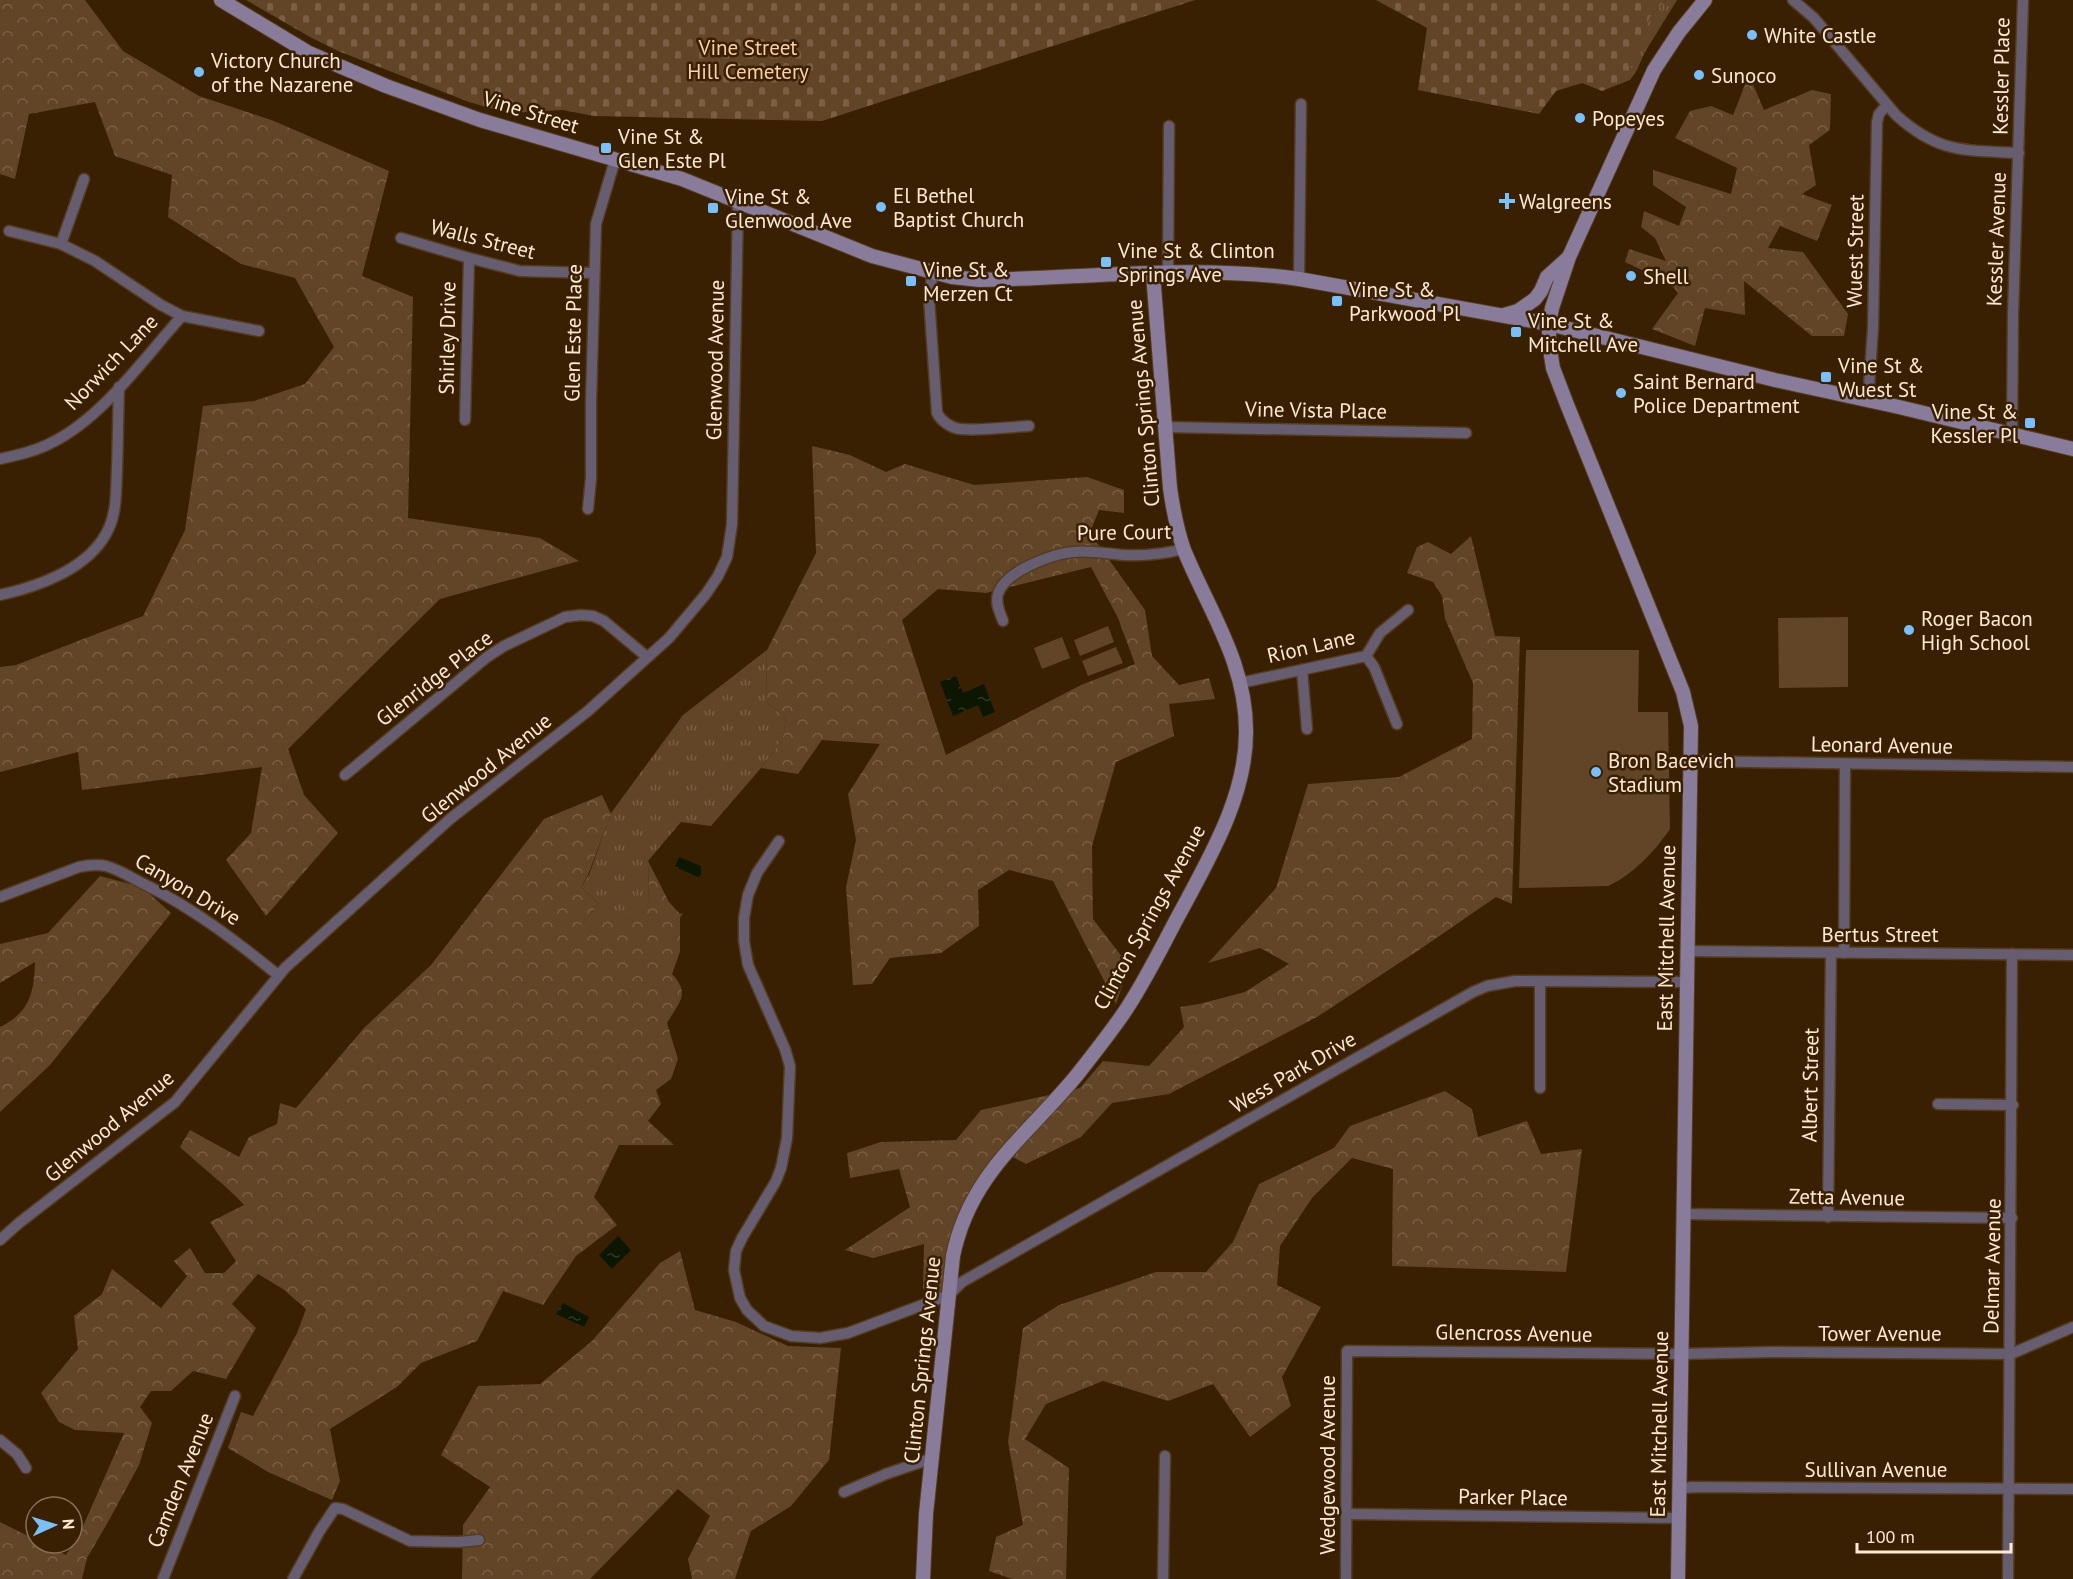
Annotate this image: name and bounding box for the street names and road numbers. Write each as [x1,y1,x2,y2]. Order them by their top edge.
street label: Kessler Place [1986,17,2016,135]
street label: Vine Street [479,84,582,139]
street label: Kessler Avenue [1980,171,2012,307]
street label: Wuest Street [1841,194,1869,308]
street label: Walls Street [428,213,538,265]
street label: Glen Este Place [558,264,588,402]
street label: Glenwood Avenue [700,279,730,441]
street label: Shirley Drive [433,281,461,395]
street label: Clinton Springs Avenue [1120,298,1166,508]
street label: Norwich Lane [59,308,163,416]
street label: Vine Vista Place [1244,395,1387,425]
street label: Pure Court [1077,518,1171,546]
street label: Rion Lane [1264,623,1358,669]
street label: Glenridge Place [370,624,498,732]
street label: Glenwood Avenue [415,707,557,829]
street label: Leonard Avenue [1811,730,1953,760]
street label: Clinton Springs Avenue [1087,820,1211,1014]
street label: East Mitchell Avenue [1651,844,1681,1032]
street label: Canyon Drive [130,847,246,931]
street label: Bertus Street [1821,921,1939,948]
street label: Wess Park Drive [1225,1025,1361,1119]
street label: Albert Street [1796,1027,1824,1143]
street label: Glenwood Avenue [39,1064,179,1188]
street label: Zetta Avenue [1789,1182,1905,1212]
street label: Delmar Avenue [1977,1198,2007,1334]
street label: Clinton Springs Avenue [898,1255,946,1465]
street label: Glencross Avenue [1435,1318,1593,1348]
street label: Tower Avenue [1818,1320,1942,1347]
street label: East Mitchell Avenue [1644,1330,1674,1518]
street label: Wedgewood Avenue [1314,1375,1341,1555]
street label: Camden Avenue [141,1409,219,1551]
street label: Sullivan Avenue [1805,1456,1947,1483]
street label: Parker Place [1458,1483,1568,1511]

